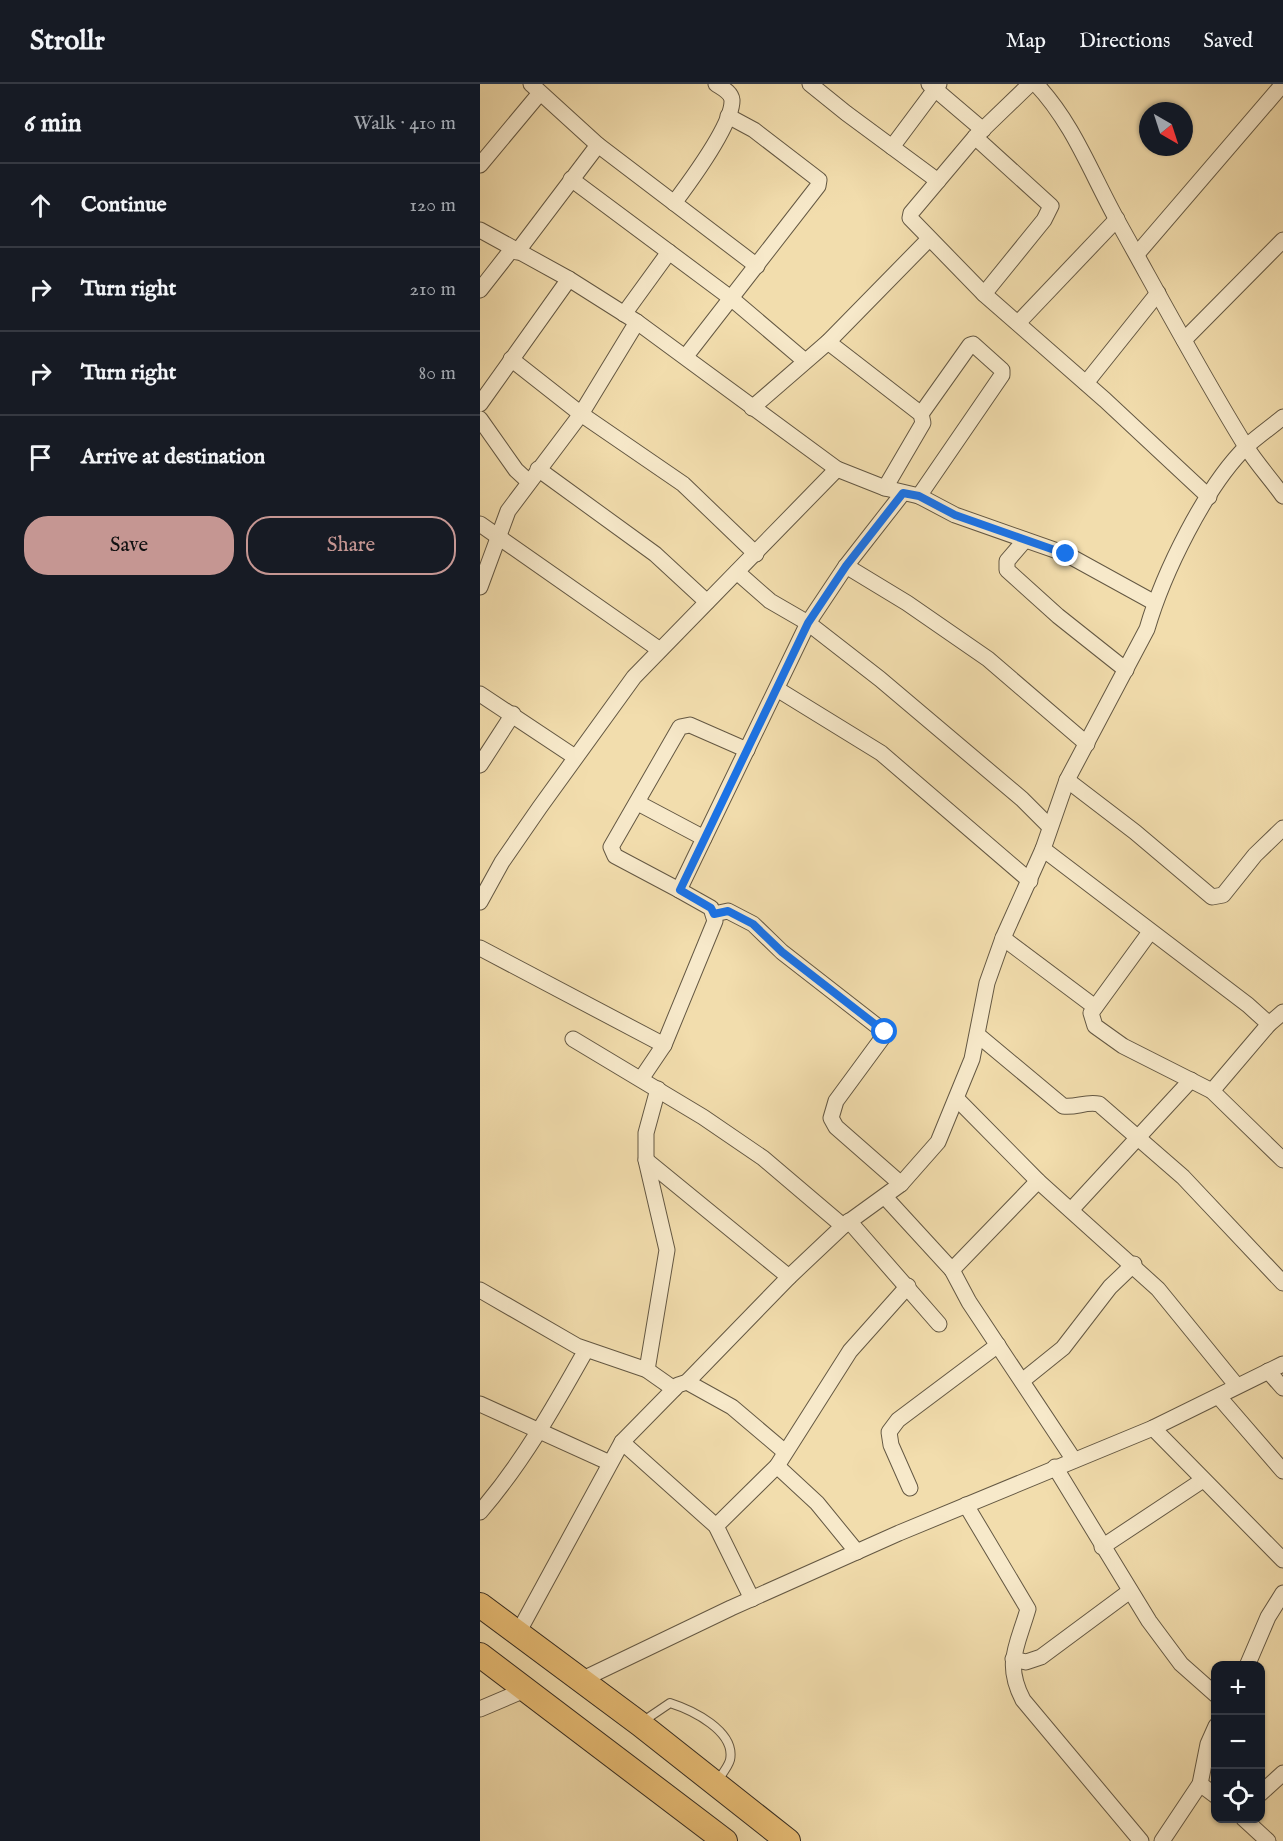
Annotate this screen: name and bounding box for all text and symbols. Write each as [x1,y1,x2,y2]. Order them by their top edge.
text: Strollr [30,24,105,59]
text: Map [1006,28,1046,55]
text: Directions [1079,28,1170,55]
text: Saved [1203,28,1253,55]
north arrow [1139,102,1193,156]
text: 6 min [24,107,82,140]
text: Walk · 410 m [353,111,456,136]
icon: ahead [24,189,57,222]
text: Continue [81,191,167,219]
text: 120 m [410,193,456,218]
icon: right [24,273,57,306]
text: Turn right [81,275,176,303]
text: 210 m [410,277,456,302]
icon: right [24,357,57,390]
text: Turn right [81,359,176,387]
text: 80 m [419,361,456,386]
icon: arrive [24,441,57,474]
text: Arrive at destination [81,443,265,471]
button: Save [24,516,234,575]
button: Share [246,516,456,575]
route end [1052,540,1078,566]
route start [871,1018,897,1044]
map controls [1211,1661,1265,1823]
button: + [1211,1661,1265,1715]
button: − [1211,1715,1265,1769]
button: locate [1211,1769,1265,1823]

